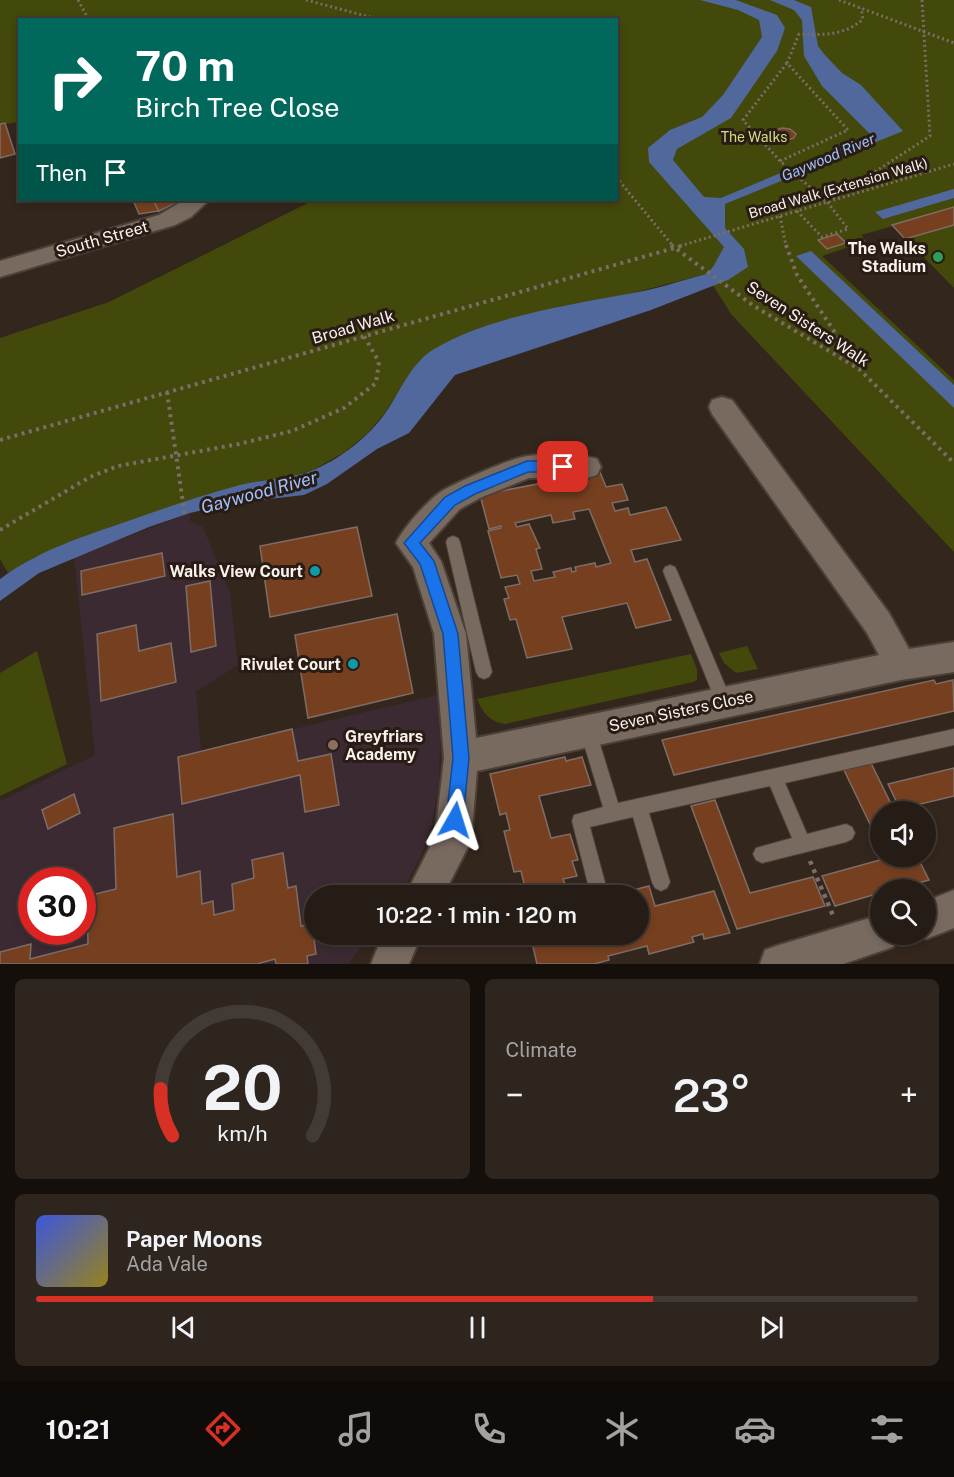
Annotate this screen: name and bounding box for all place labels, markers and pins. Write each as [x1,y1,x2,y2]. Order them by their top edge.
place label: The Walks Stadium [848,239,926,276]
marker: The Walks Stadium [931,250,945,264]
pin [537,441,588,492]
place label: Walks View Court [169,562,303,581]
marker: Walks View Court [308,564,322,578]
place label: Rivulet Court [240,655,341,674]
marker: Rivulet Court [346,657,360,671]
place label: Greyfriars Academy [345,727,423,764]
marker: Greyfriars Academy [326,738,340,752]

